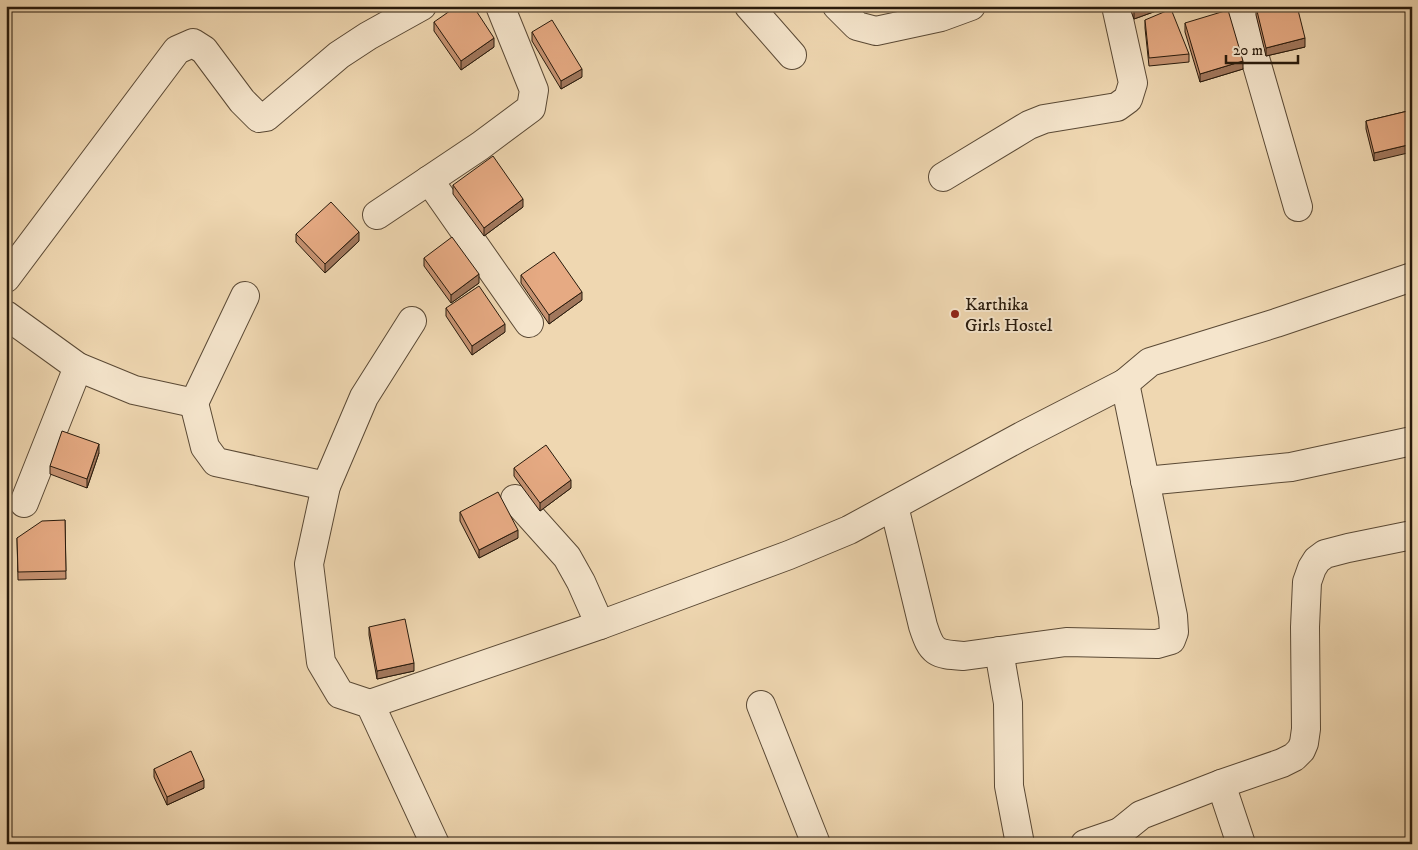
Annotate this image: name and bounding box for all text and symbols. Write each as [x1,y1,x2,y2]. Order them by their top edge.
scale bar [1226,32,1298,64]
text: 20 m [1233,41,1263,60]
place label: Karthika Girls Hostel [965,294,1053,337]
marker: Karthika Girls Hostel [949,308,961,320]

